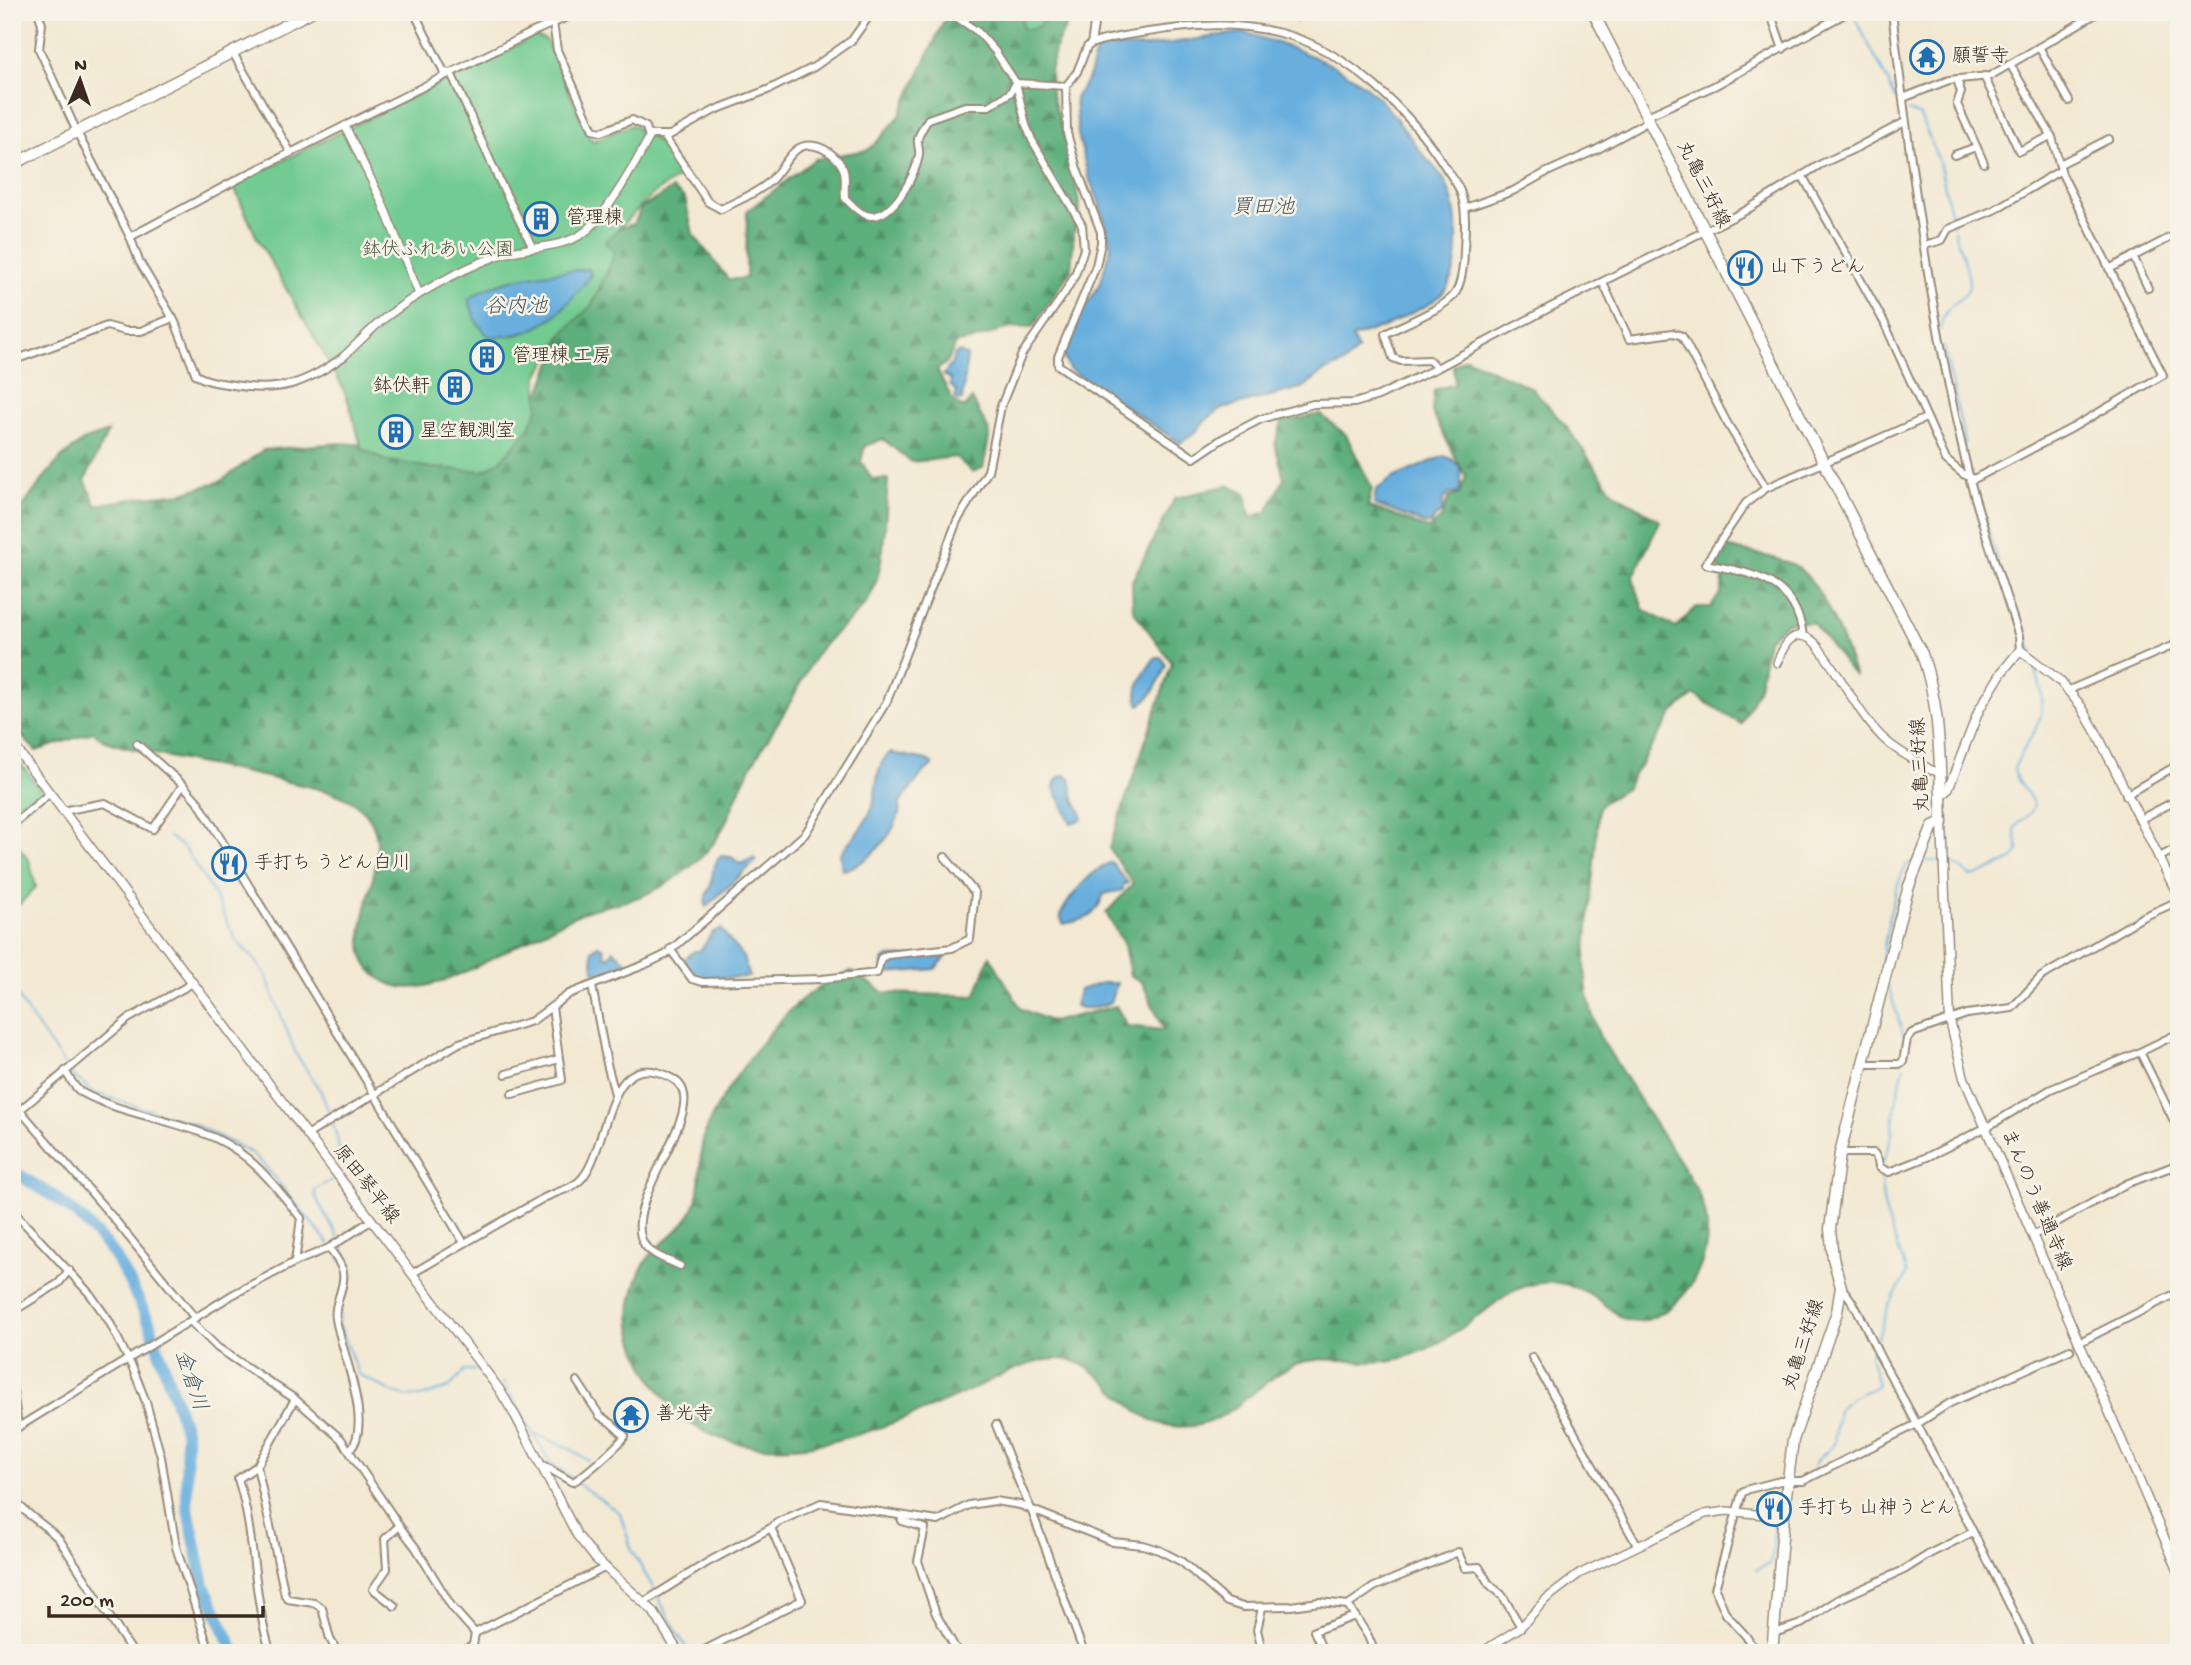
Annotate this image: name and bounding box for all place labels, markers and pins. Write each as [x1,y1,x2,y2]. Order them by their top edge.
temple icon: 願誓寺 [1908,38,1946,76]
place label: 願誓寺 [1952,45,2009,69]
building icon: 管理棟 [522,200,560,238]
place label: 管理棟 [566,207,623,231]
restaurant icon: 山下うどん [1726,249,1764,287]
place label: 山下うどん [1770,257,1865,280]
building icon: 管理棟 工房 [468,338,506,376]
place label: 管理棟 工房 [512,345,612,369]
building icon: 鉢伏軒 [436,368,474,406]
place label: 鉢伏軒 [373,375,430,399]
building icon: 星空観測室 [377,413,415,451]
place label: 星空観測室 [420,420,515,444]
restaurant icon: 手打ち うどん白川 [210,845,248,883]
place label: 手打ち うどん白川 [254,852,411,876]
temple icon: 善光寺 [612,1396,650,1434]
place label: 善光寺 [656,1403,713,1427]
restaurant icon: 手打ち 山神うどん [1755,1490,1793,1528]
place label: 手打ち 山神うどん [1798,1497,1955,1521]

